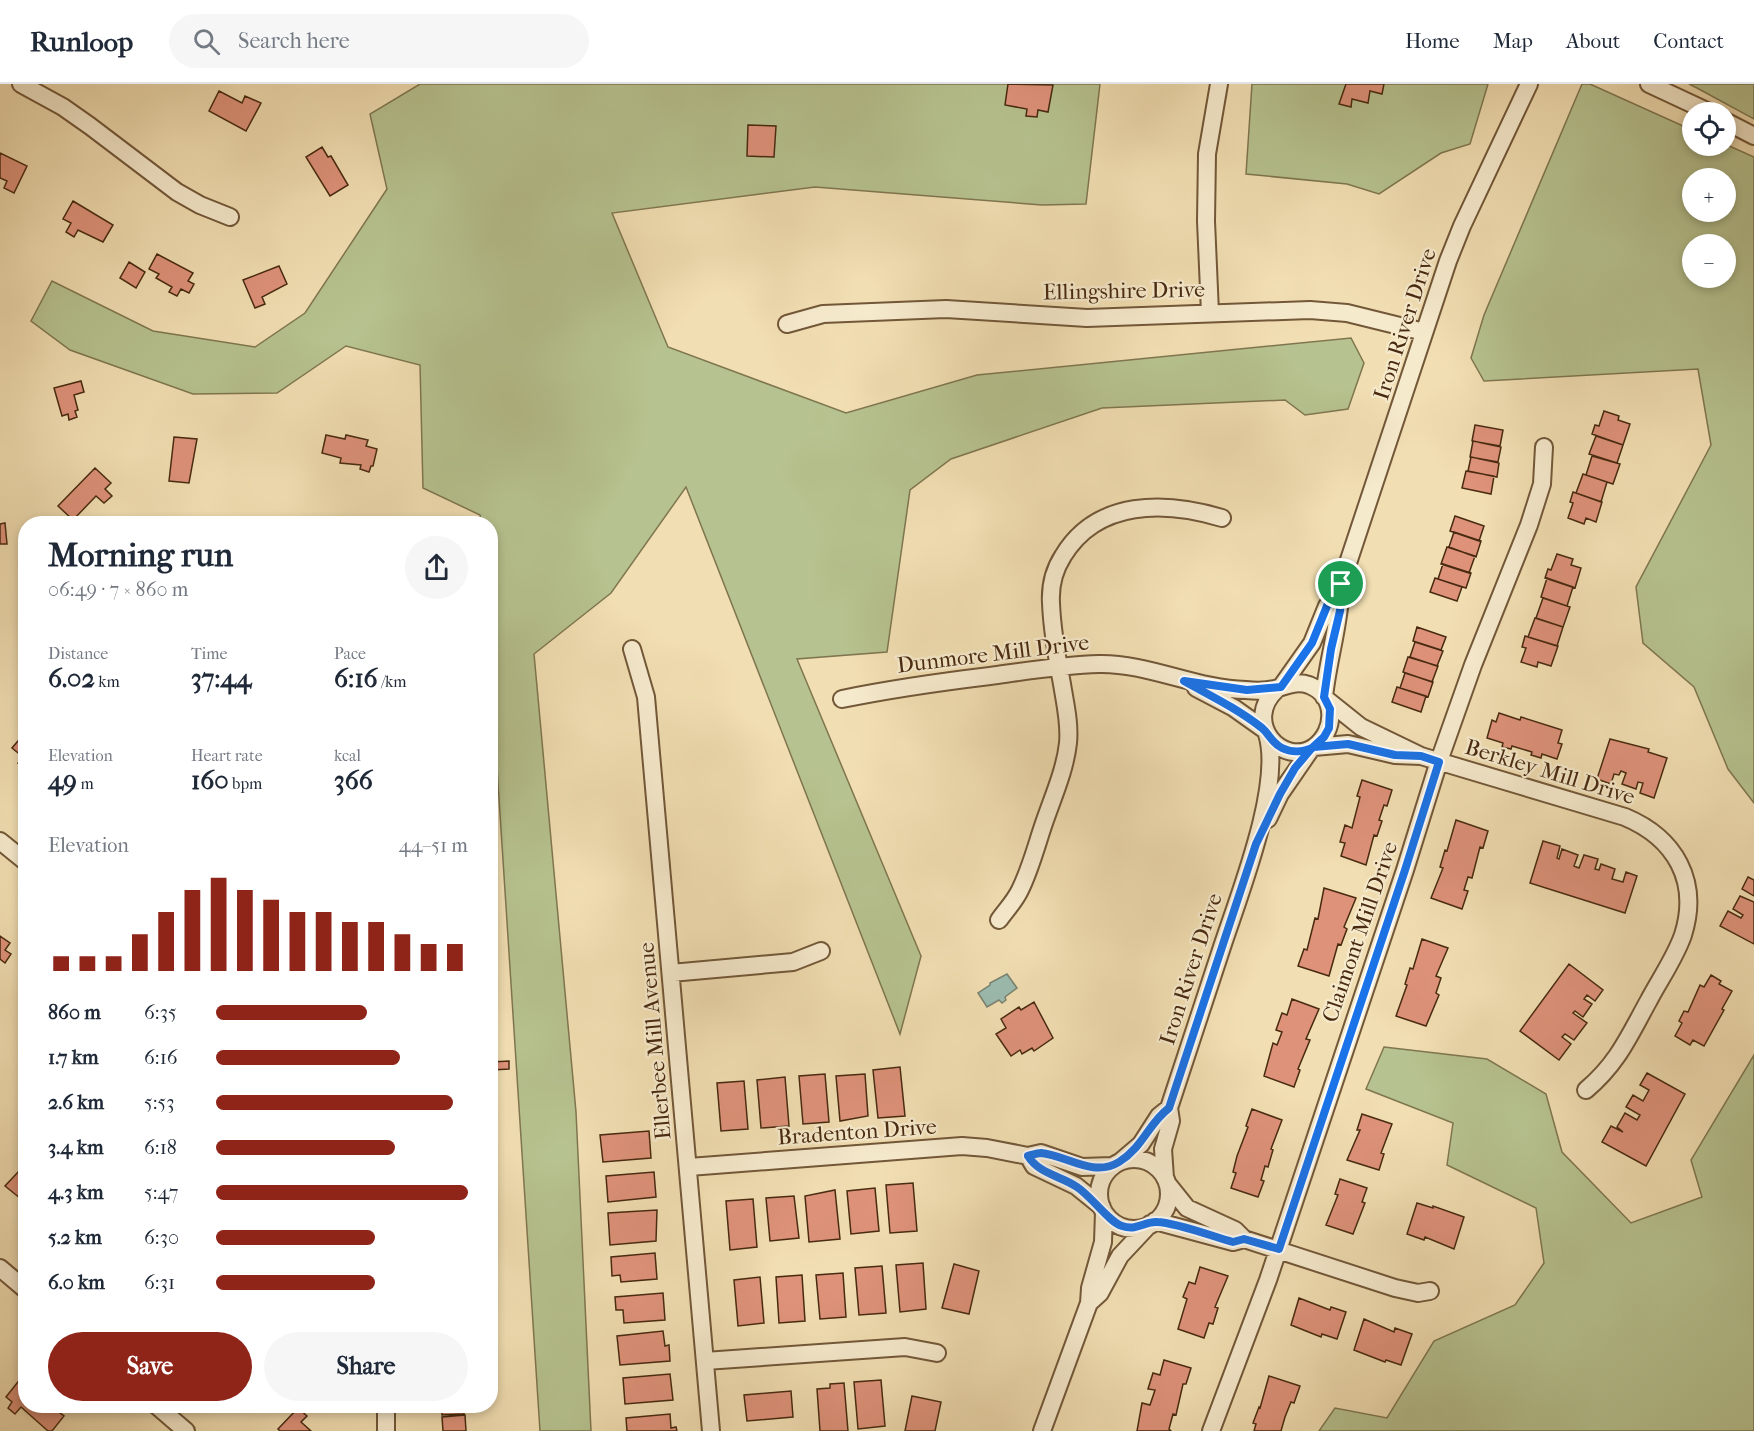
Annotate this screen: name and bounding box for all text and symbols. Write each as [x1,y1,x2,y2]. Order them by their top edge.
search box [169,14,589,68]
text: Runloop [30,25,133,58]
icon: search [190,25,223,58]
text: Search here [238,28,350,54]
text: Home [1405,29,1460,53]
text: Map [1493,29,1533,53]
text: About [1566,29,1620,53]
text: Contact [1653,29,1724,53]
map controls [1682,102,1736,288]
button: locate [1682,102,1736,156]
button: + [1682,168,1736,222]
button: − [1682,234,1736,288]
street label: Iron River Drive [1368,245,1442,403]
street label: Ellingshire Drive [1043,277,1205,305]
text: Morning run [48,536,233,575]
button: share [405,536,468,599]
pin [1315,558,1366,609]
icon: arrive [1324,567,1357,600]
text: 06:49 · 7 × 860 m [48,578,188,601]
street label: Dunmore Mill Drive [895,629,1091,679]
text: Distance [48,644,108,663]
text: Time [191,644,227,663]
text: Pace [334,644,366,663]
text: 6.02 [48,663,95,694]
text: 37:44 [191,663,251,694]
text: 6:16 [334,663,378,694]
text: km [95,672,120,691]
text: /km [378,672,407,691]
street label: Berkley Mill Drive [1462,734,1638,810]
text: Elevation [48,746,113,765]
text: Heart rate [191,746,263,765]
text: kcal [334,746,361,765]
text: 49 [48,765,77,796]
text: 160 [191,765,229,796]
text: 366 [334,765,373,796]
text: m [77,774,94,793]
text: bpm [229,774,262,793]
text: Elevation [48,834,129,857]
text: 44–51 m [399,834,468,857]
street label: Claimont Mill Drive [1317,838,1403,1026]
street label: Iron River Drive [1154,890,1228,1048]
street label: Ellerbee Mill Avenue [633,941,677,1141]
text: 860 m [48,1001,101,1024]
text: 6:35 [144,1001,177,1024]
text: 1.7 km [48,1046,99,1069]
text: 6:16 [144,1046,178,1069]
text: 2.6 km [48,1091,104,1114]
text: 5:53 [144,1091,174,1114]
street label: Bradenton Drive [777,1113,938,1151]
text: 3.4 km [48,1136,104,1159]
text: 6:18 [144,1136,177,1159]
text: 4.3 km [48,1181,104,1204]
text: 5:47 [144,1181,178,1204]
text: 5.2 km [48,1226,102,1249]
text: 6:30 [144,1226,179,1249]
text: 6.0 km [48,1271,105,1294]
text: 6:31 [144,1271,175,1294]
button: Save [48,1332,252,1401]
button: Share [264,1332,468,1401]

